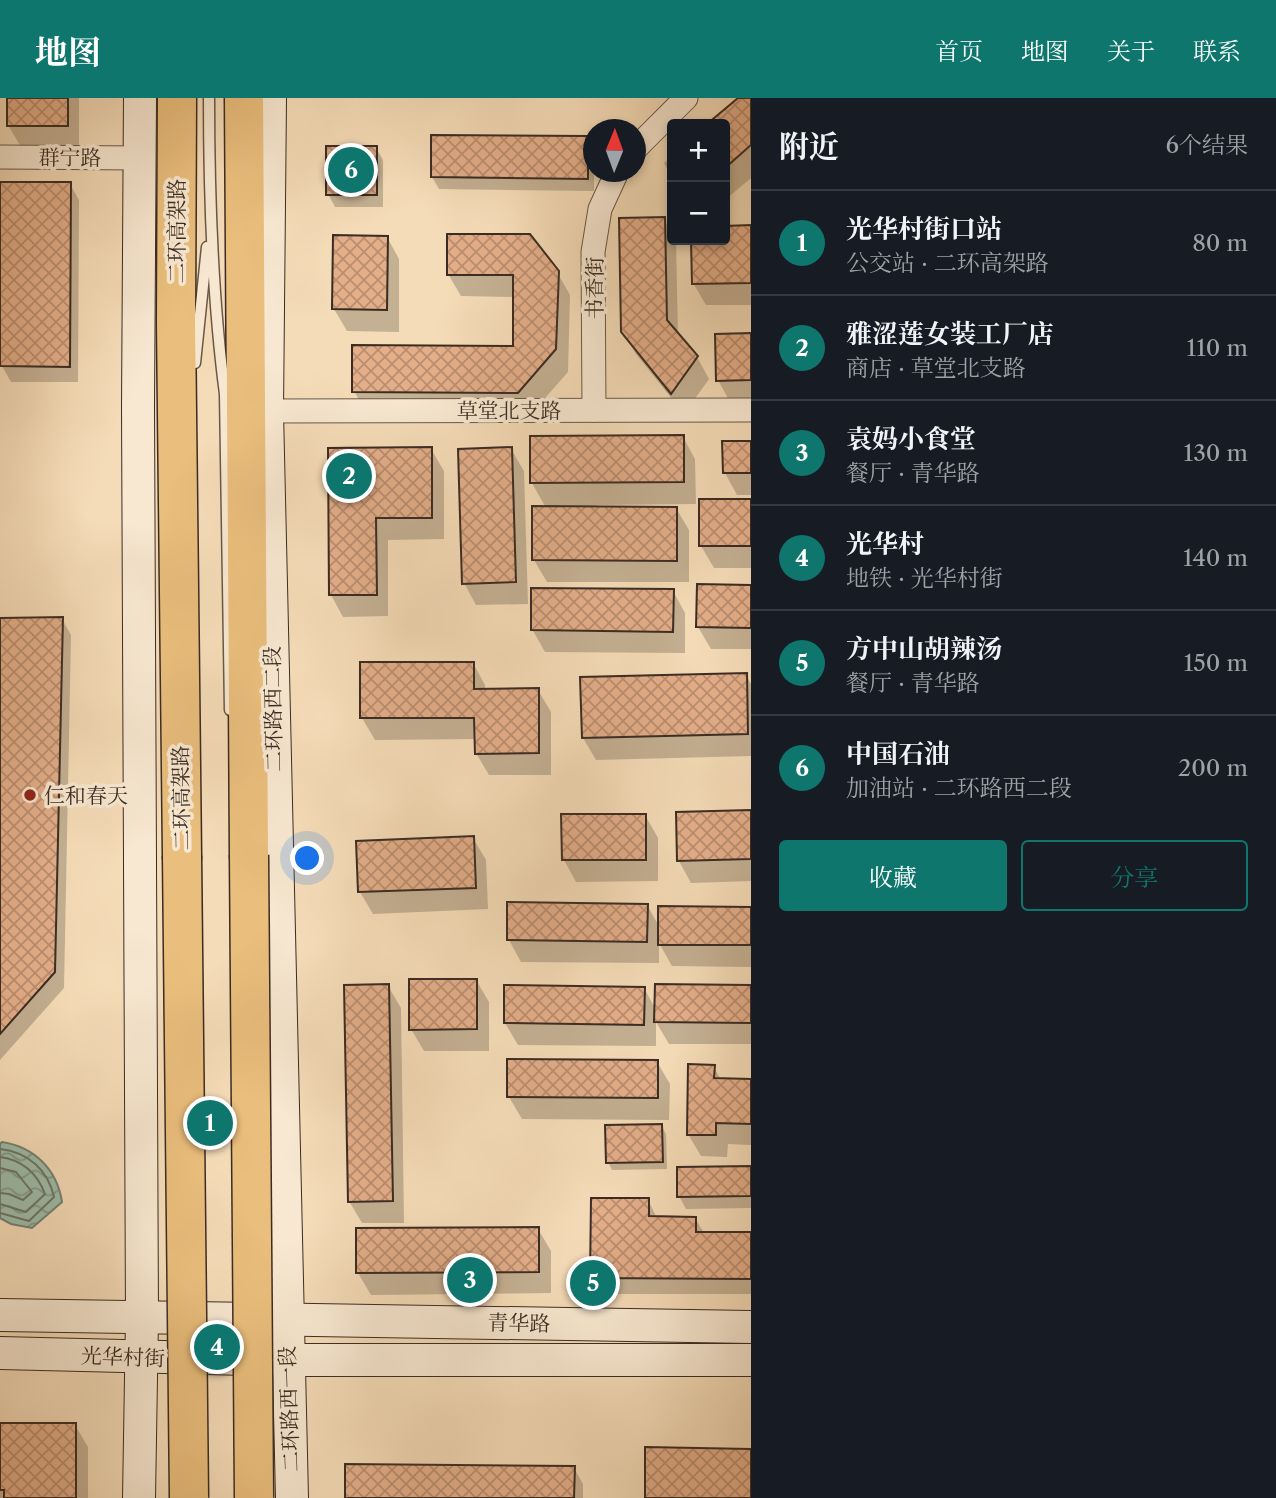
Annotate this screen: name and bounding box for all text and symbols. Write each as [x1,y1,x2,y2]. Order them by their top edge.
text: 地图 [35,32,101,73]
text: 首页 [935,37,983,66]
text: 地图 [1021,37,1069,66]
text: 关于 [1107,37,1155,66]
text: 联系 [1193,37,1241,66]
north arrow [583,119,646,182]
map controls [667,119,730,245]
button: + [667,119,730,182]
text: 附近 [779,128,839,165]
text: 6个结果 [1166,131,1248,159]
pin: 6 [328,144,374,196]
street label: 群宁路 [39,145,102,170]
street label: 二环高架路 [164,179,189,284]
button: − [667,182,730,245]
text: 光华村街口站 [846,213,1002,245]
text: 1 [797,229,807,257]
text: 80 m [1192,229,1248,257]
text: 公交站 · 二环高架路 [846,249,1049,277]
street label: 书香街 [582,257,607,320]
text: 雅涩莲女装工厂店 [846,318,1054,350]
text: 2 [795,334,809,362]
text: 110 m [1187,334,1248,362]
text: 商店 · 草堂北支路 [846,354,1026,382]
street label: 草堂北支路 [457,398,562,423]
text: 袁妈小食堂 [846,423,976,455]
text: 3 [796,439,809,467]
text: 130 m [1184,439,1248,467]
pin: 2 [326,450,372,502]
text: 餐厅 · 青华路 [846,459,980,487]
text: 光华村 [846,528,924,560]
text: 4 [795,544,809,572]
text: 140 m [1183,544,1248,572]
text: 地铁 · 光华村街 [846,564,1003,592]
text: 方中山胡辣汤 [846,633,1002,665]
street label: 二环路西二段 [259,646,287,772]
text: 5 [796,649,808,677]
text: 150 m [1184,649,1248,677]
text: 餐厅 · 青华路 [846,669,980,697]
text: 中国石油 [846,738,950,770]
street label: 二环高架路 [168,745,194,851]
text: 6 [795,754,809,782]
text: 200 m [1178,754,1248,782]
text: 加油站 · 二环路西二段 [846,774,1072,802]
place label: 仁和春天 [44,783,128,808]
marker: 仁和春天 [22,787,38,803]
button: 收藏 [779,840,1007,911]
button: 分享 [1021,840,1248,911]
your location [290,841,324,875]
pin: 1 [187,1097,233,1149]
pin: 3 [447,1254,493,1306]
pin: 5 [570,1257,616,1309]
street label: 青华路 [487,1310,551,1336]
pin: 4 [194,1321,240,1373]
street label: 光华村街 [81,1343,165,1371]
street label: 二环路西一段 [274,1346,304,1472]

